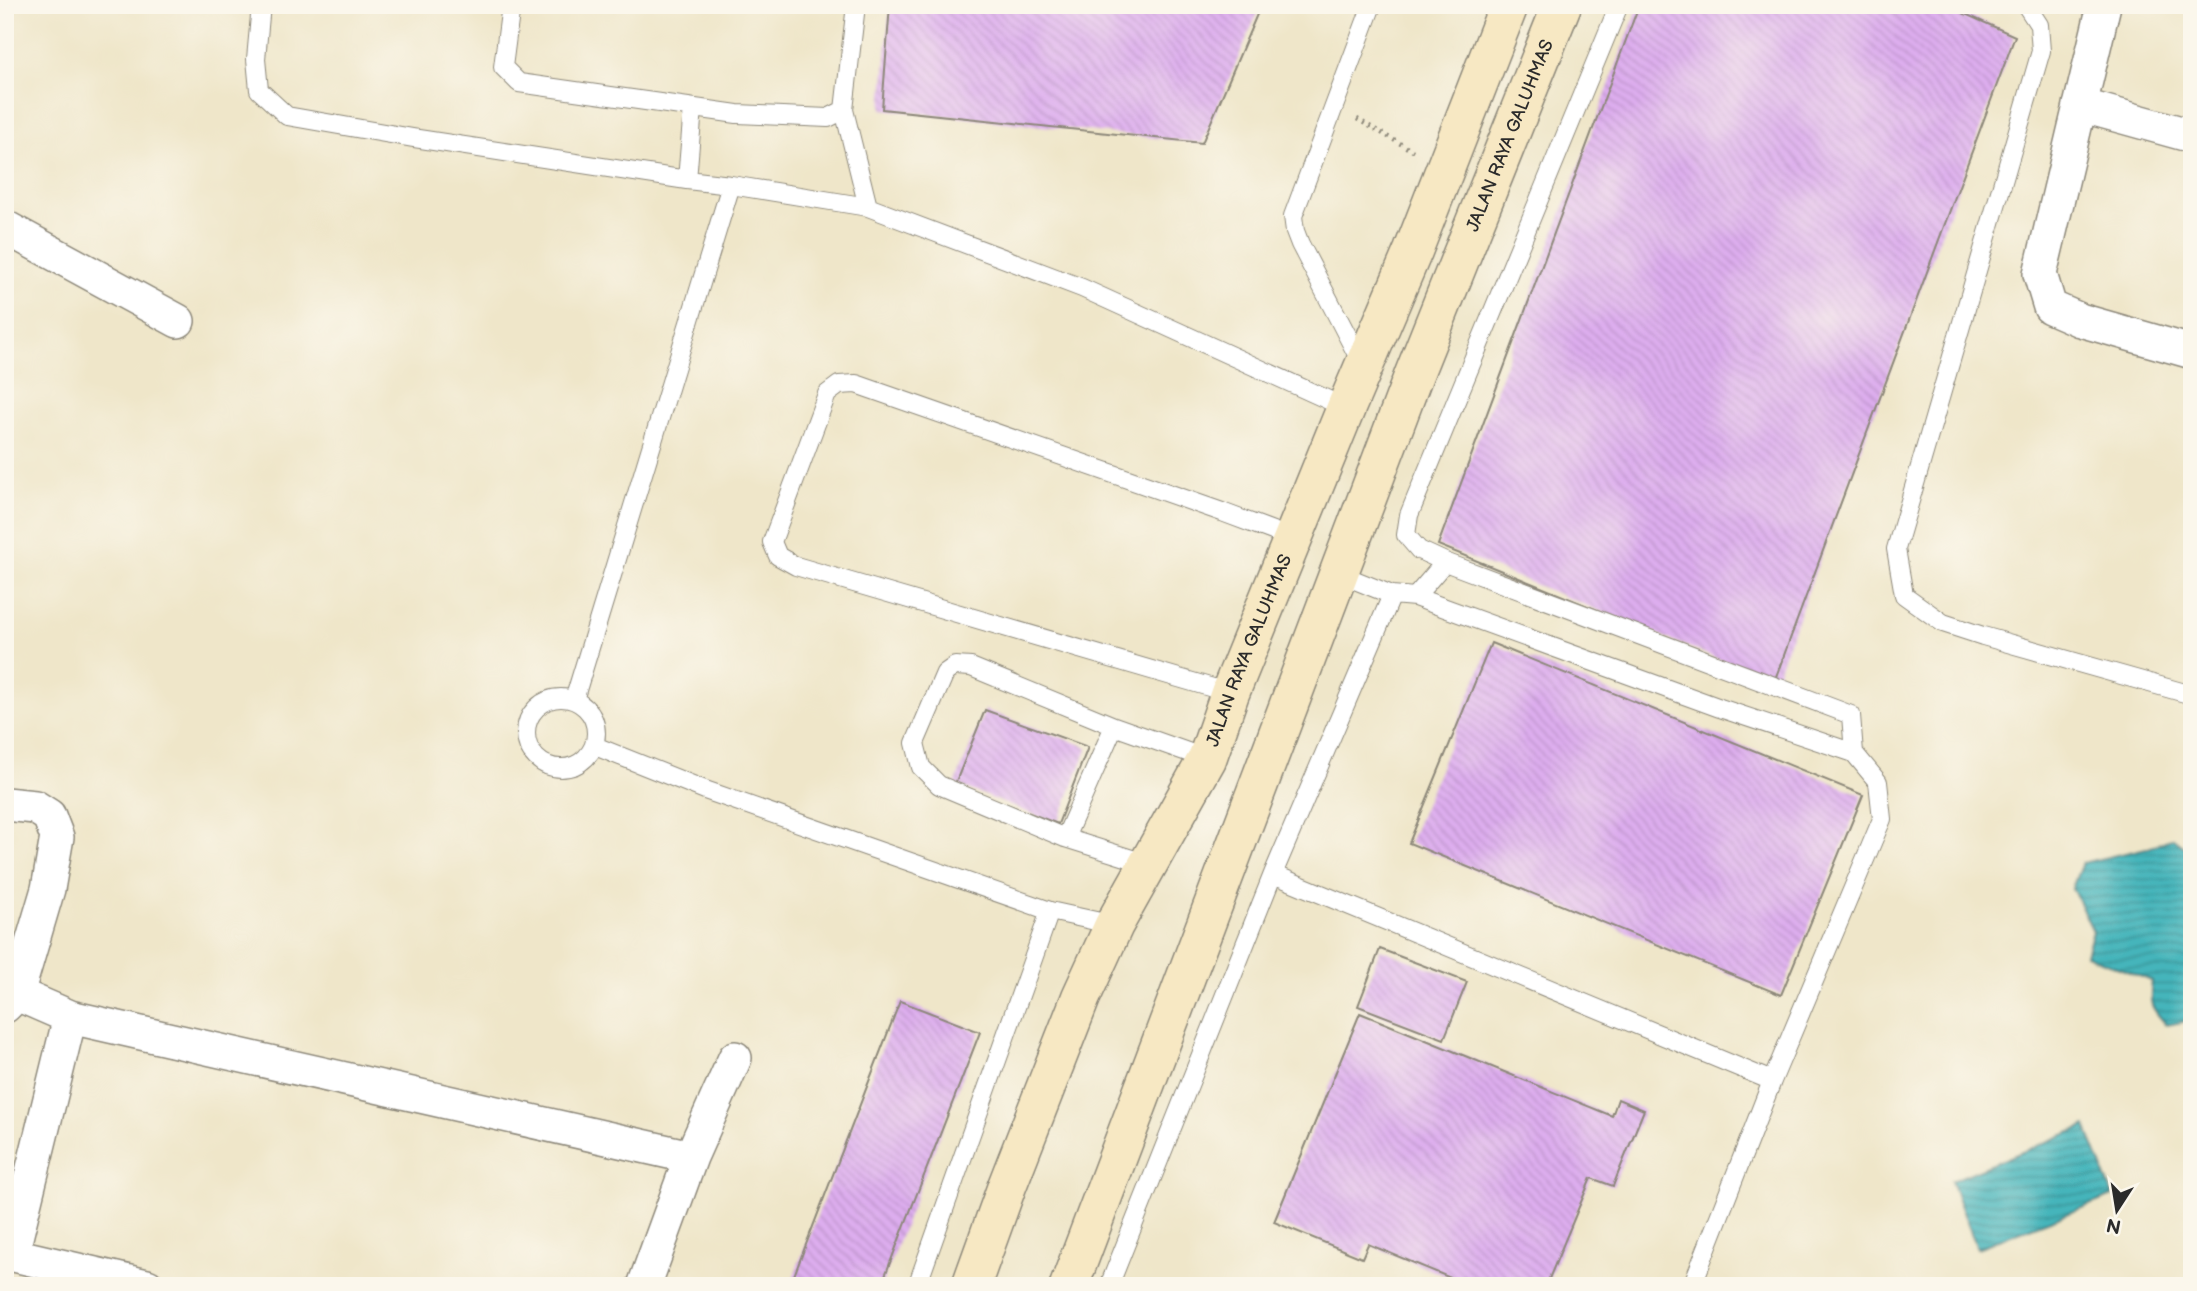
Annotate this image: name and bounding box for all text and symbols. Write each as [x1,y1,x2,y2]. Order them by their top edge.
street label: JALAN RAYA GALUHMAS [1462,37,1558,235]
street label: JALAN RAYA GALUHMAS [1202,551,1296,749]
north arrow [2082,1176,2152,1246]
text: N [2104,1212,2123,1238]

